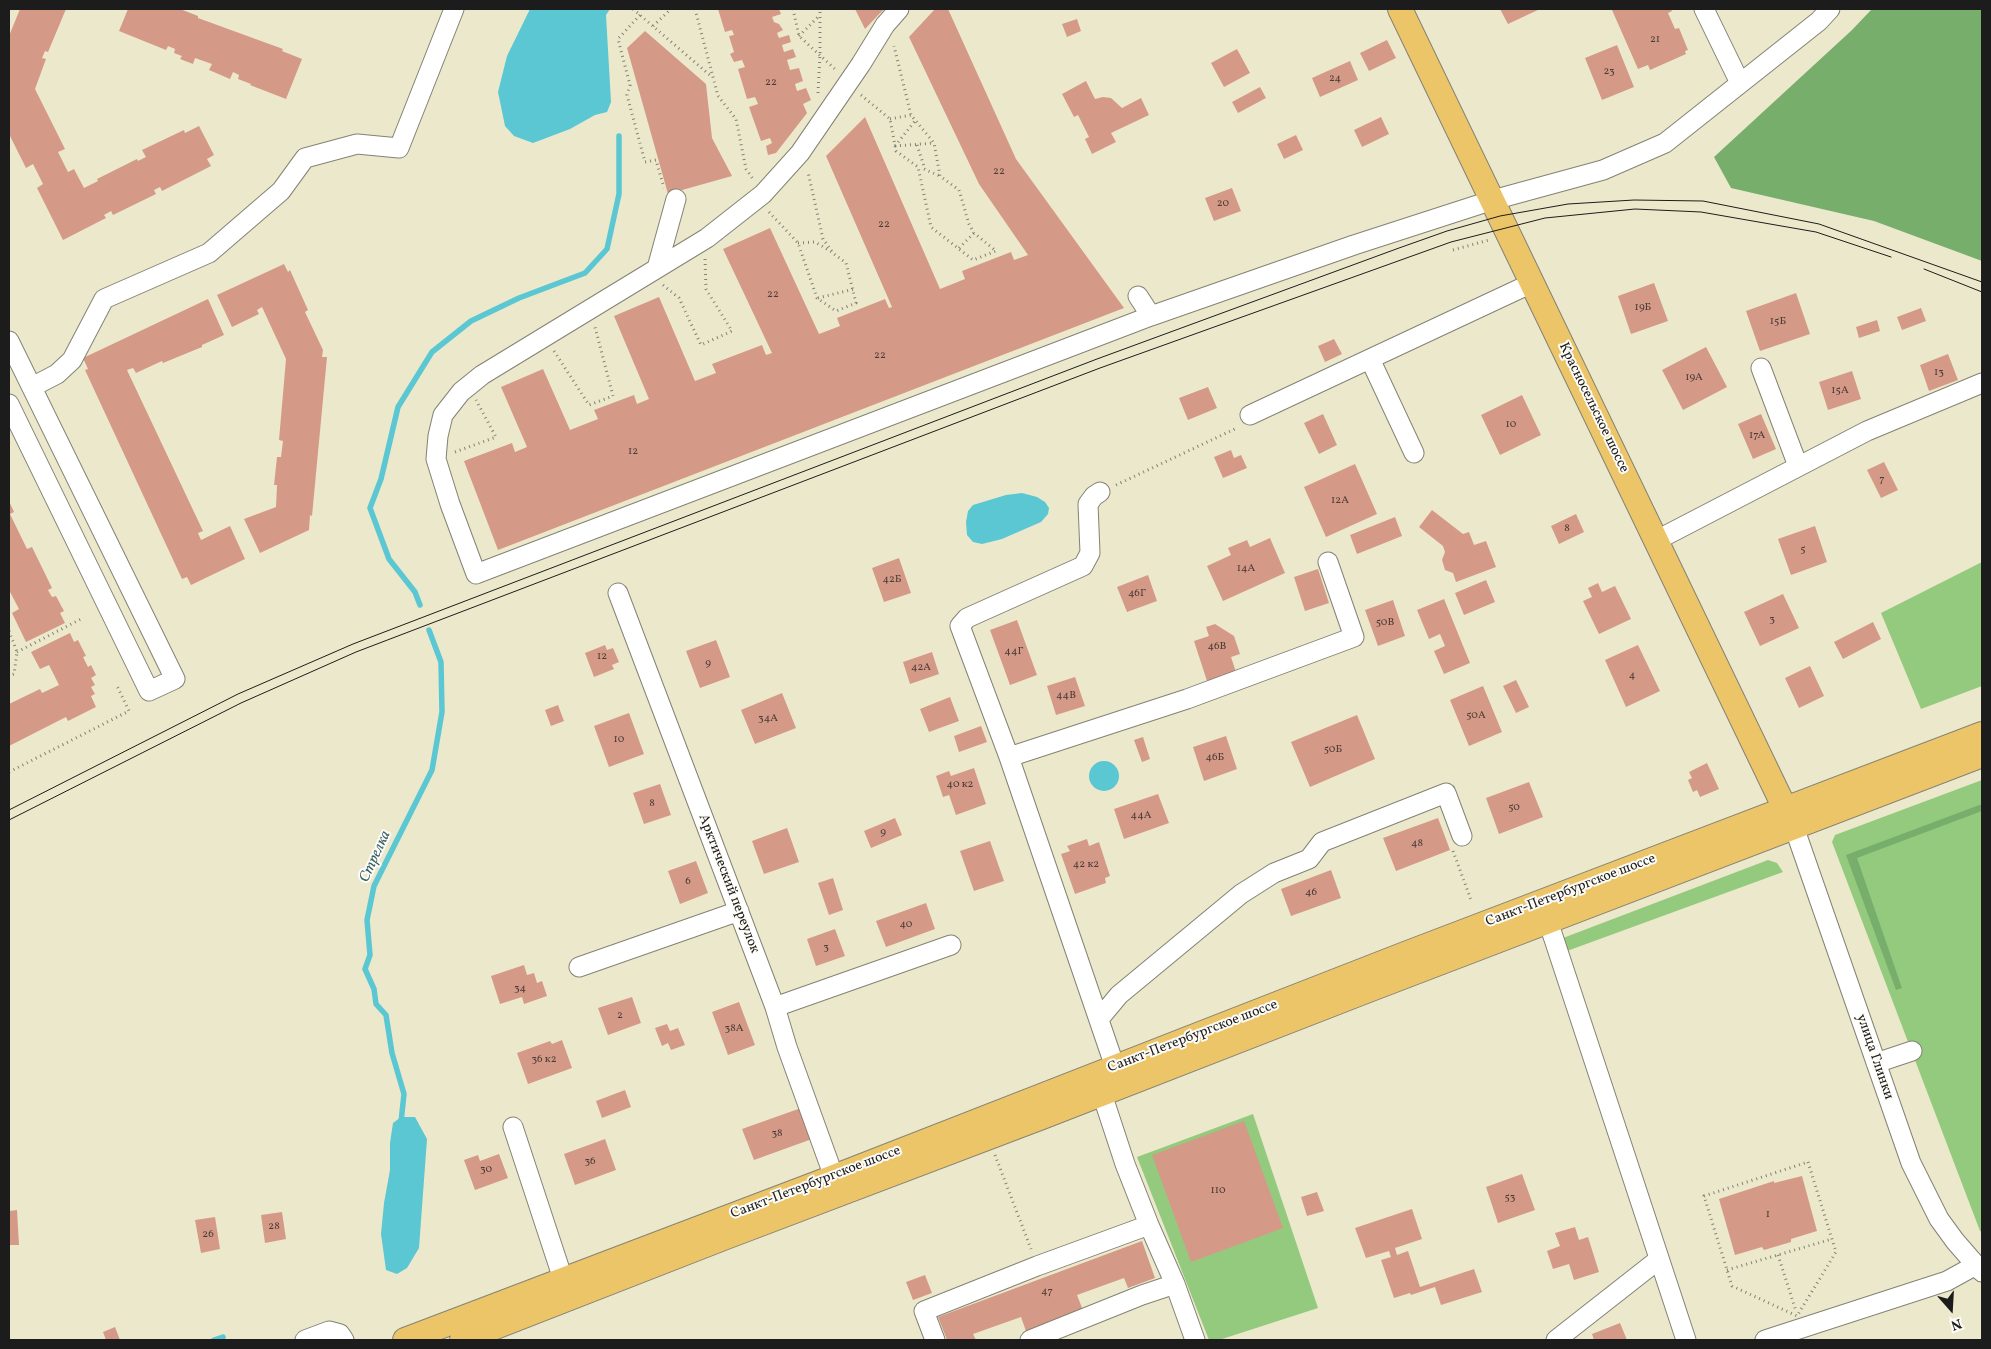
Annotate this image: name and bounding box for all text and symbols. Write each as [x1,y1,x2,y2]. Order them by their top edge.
house number: 21 [1650,33,1660,47]
house number: 23 [1603,65,1615,79]
house number: 24 [1329,72,1341,86]
house number: 22 [765,76,777,90]
house number: 22 [993,165,1005,179]
house number: 20 [1217,197,1229,211]
house number: 22 [878,218,890,232]
house number: 22 [767,288,779,302]
house number: 19Б [1635,301,1651,315]
house number: 15Б [1770,315,1786,329]
street label: Красносельское шоссе [1554,340,1632,476]
house number: 22 [874,349,886,363]
house number: 13 [1934,366,1944,380]
house number: 19А [1685,371,1703,385]
house number: 15А [1831,384,1849,398]
house number: 10 [1506,418,1516,432]
house number: 17А [1749,429,1765,443]
house number: 12 [628,445,638,459]
house number: 7 [1879,473,1885,487]
house number: 12А [1331,494,1349,508]
house number: 8 [1564,522,1570,536]
house number: 5 [1800,543,1806,557]
house number: 14А [1237,562,1255,576]
house number: 42Б [882,573,902,587]
house number: 46Г [1128,587,1146,601]
house number: 3 [1769,613,1775,627]
house number: 50В [1376,616,1394,630]
house number: 46В [1208,640,1226,654]
house number: 44Г [1004,645,1024,659]
house number: 12 [597,650,607,664]
house number: 9 [705,657,711,671]
house number: 42А [911,661,931,675]
house number: 4 [1629,669,1635,683]
house number: 44В [1056,689,1076,703]
house number: 50А [1466,709,1486,723]
house number: 34А [758,712,778,726]
house number: 10 [614,733,624,747]
house number: 50Б [1324,743,1342,757]
house number: 46Б [1206,751,1224,765]
house number: 40 к2 [947,778,973,792]
house number: 8 [649,797,655,811]
house number: 50 [1508,801,1520,815]
house number: 44А [1131,809,1151,823]
street label: Арктический переулок [694,812,762,956]
house number: 9 [880,826,886,840]
water label: Стрелка [356,828,396,886]
house number: 48 [1411,837,1423,851]
street label: Санкт-Петербургское шоссе [1484,851,1658,931]
house number: 42 к2 [1073,858,1099,872]
house number: 6 [685,875,691,889]
house number: 46 [1305,886,1317,900]
house number: 40 [900,918,912,932]
house number: 3 [823,941,829,955]
house number: 34 [514,982,526,996]
street label: Санкт-Петербургское шоссе [1106,997,1280,1077]
house number: 2 [617,1009,623,1023]
street label: улица Глинки [1852,1012,1896,1102]
house number: 38А [725,1022,743,1036]
house number: 36 к2 [531,1053,557,1067]
house number: 38 [771,1127,783,1141]
street label: Санкт-Петербургское шоссе [729,1143,903,1223]
house number: 36 [584,1155,596,1169]
house number: 30 [480,1163,492,1177]
house number: 110 [1210,1184,1226,1198]
house number: 53 [1505,1191,1515,1205]
house number: 1 [1766,1208,1770,1222]
house number: 28 [268,1220,280,1234]
house number: 26 [202,1228,214,1242]
north arrow [1926,1284,1976,1334]
house number: 47 [1041,1285,1053,1299]
text: N [1948,1313,1964,1334]

